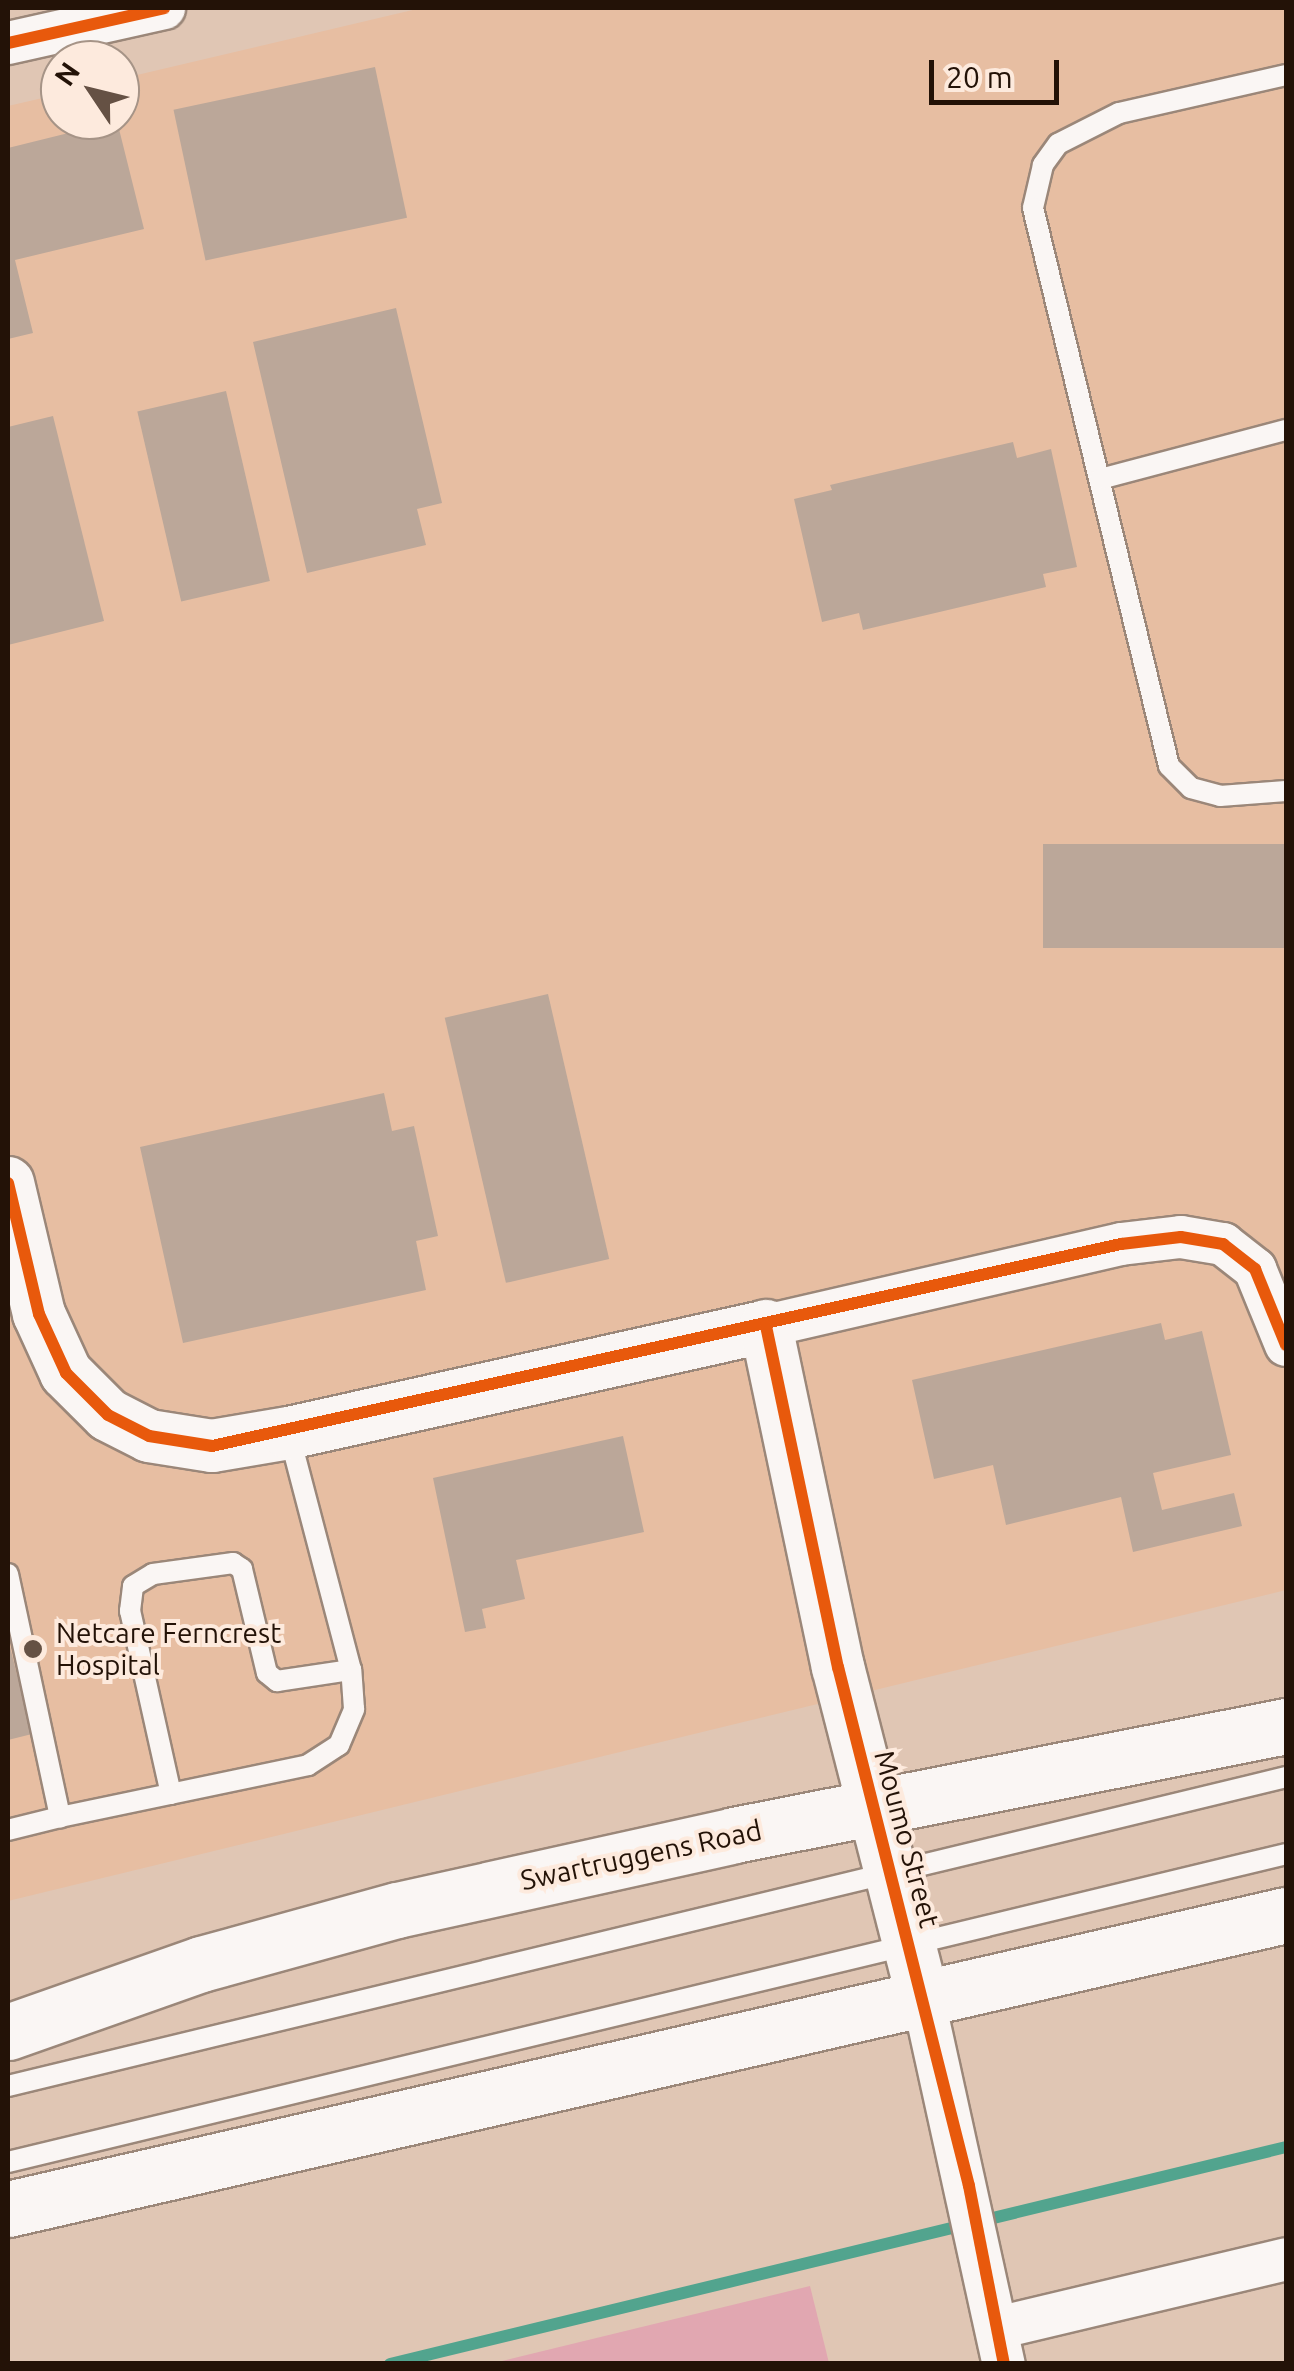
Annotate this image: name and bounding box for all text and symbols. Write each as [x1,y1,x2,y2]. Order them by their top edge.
north arrow [40,40,140,140]
scale bar [934,40,1064,102]
text: N [48,56,85,91]
text: 20 m [946,60,1013,94]
place label: Netcare Ferncrest Hospital [56,1616,281,1682]
marker: Netcare Ferncrest Hospital [20,1636,46,1662]
street label: Moumo Street [867,1747,947,1931]
street label: Swartruggens Road [517,1813,765,1897]

